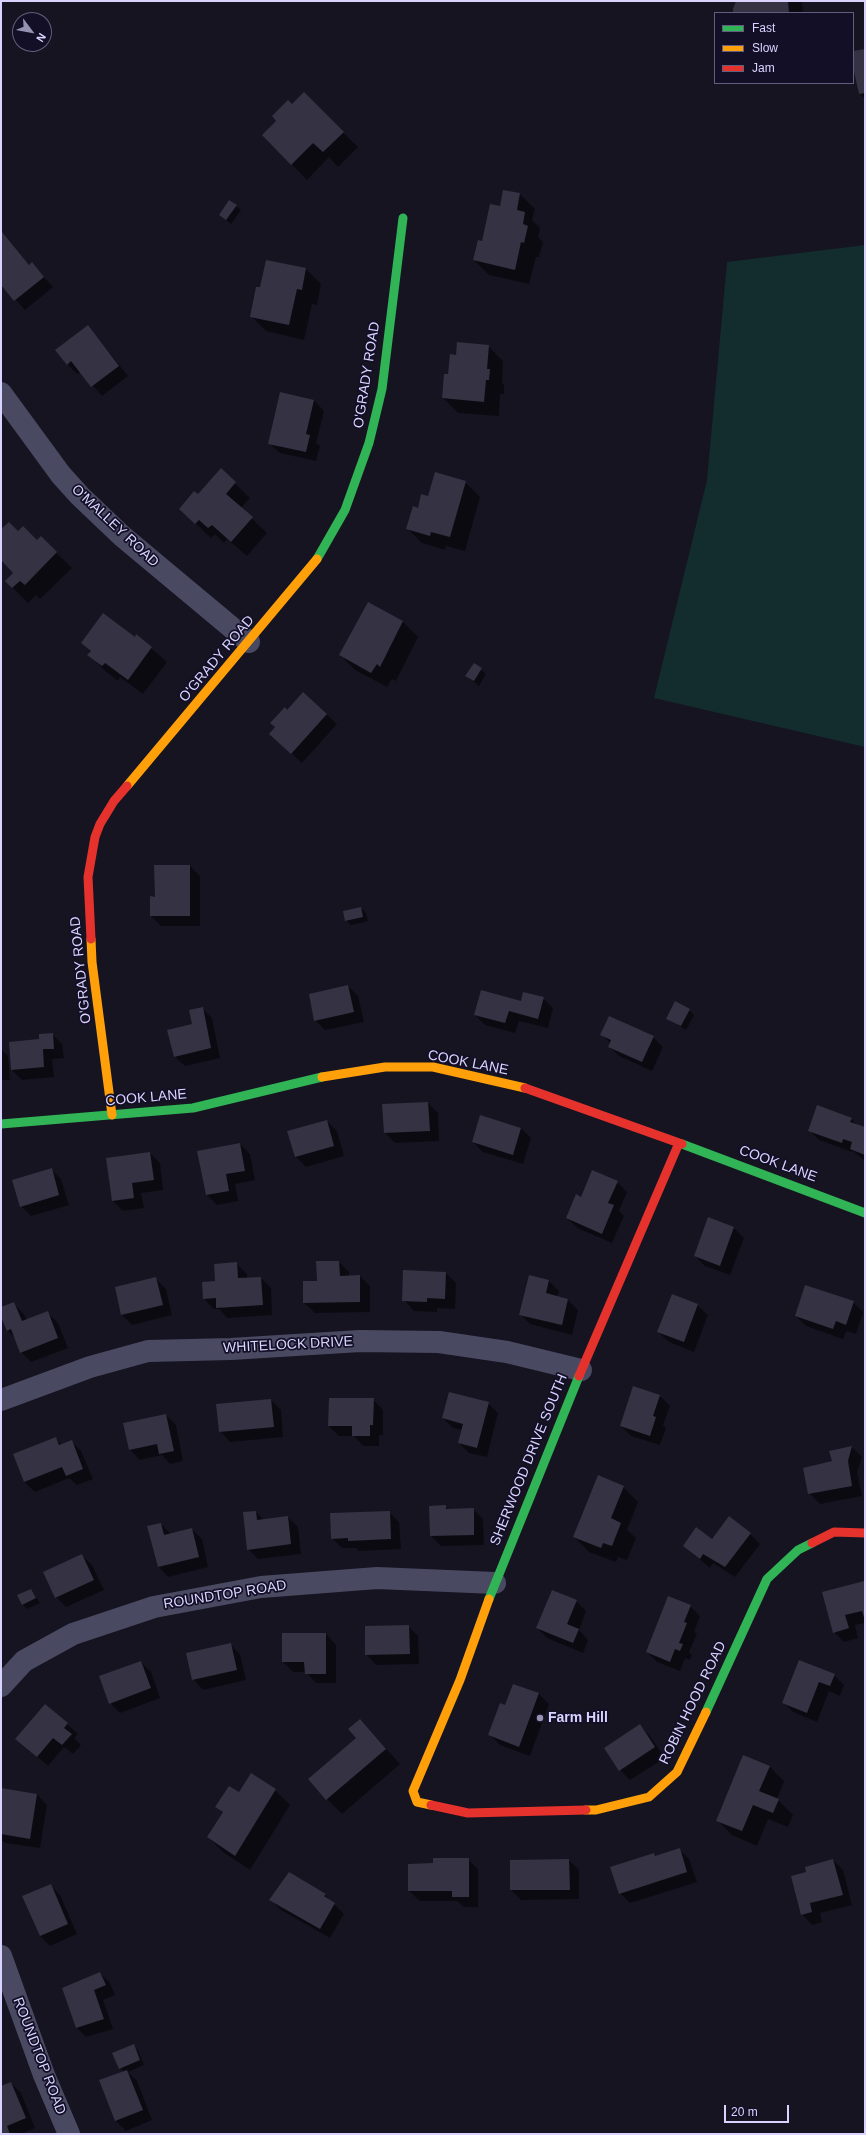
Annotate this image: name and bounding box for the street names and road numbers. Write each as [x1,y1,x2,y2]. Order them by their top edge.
street label: O'GRADY ROAD [350,321,384,429]
street label: O'MALLEY ROAD [68,481,162,571]
street label: O'GRADY ROAD [176,612,258,706]
street label: O'GRADY ROAD [67,916,95,1024]
street label: COOK LANE [426,1047,510,1079]
street label: COOK LANE [105,1086,187,1110]
street label: COOK LANE [737,1142,819,1186]
street label: WHITELOCK DRIVE [223,1333,353,1357]
street label: SHERWOOD DRIVE SOUTH [487,1372,571,1548]
street label: ROUNDTOP ROAD [162,1577,288,1613]
street label: ROBIN HOOD ROAD [656,1639,730,1767]
street label: ROUNDTOP ROAD [9,1995,69,2117]

